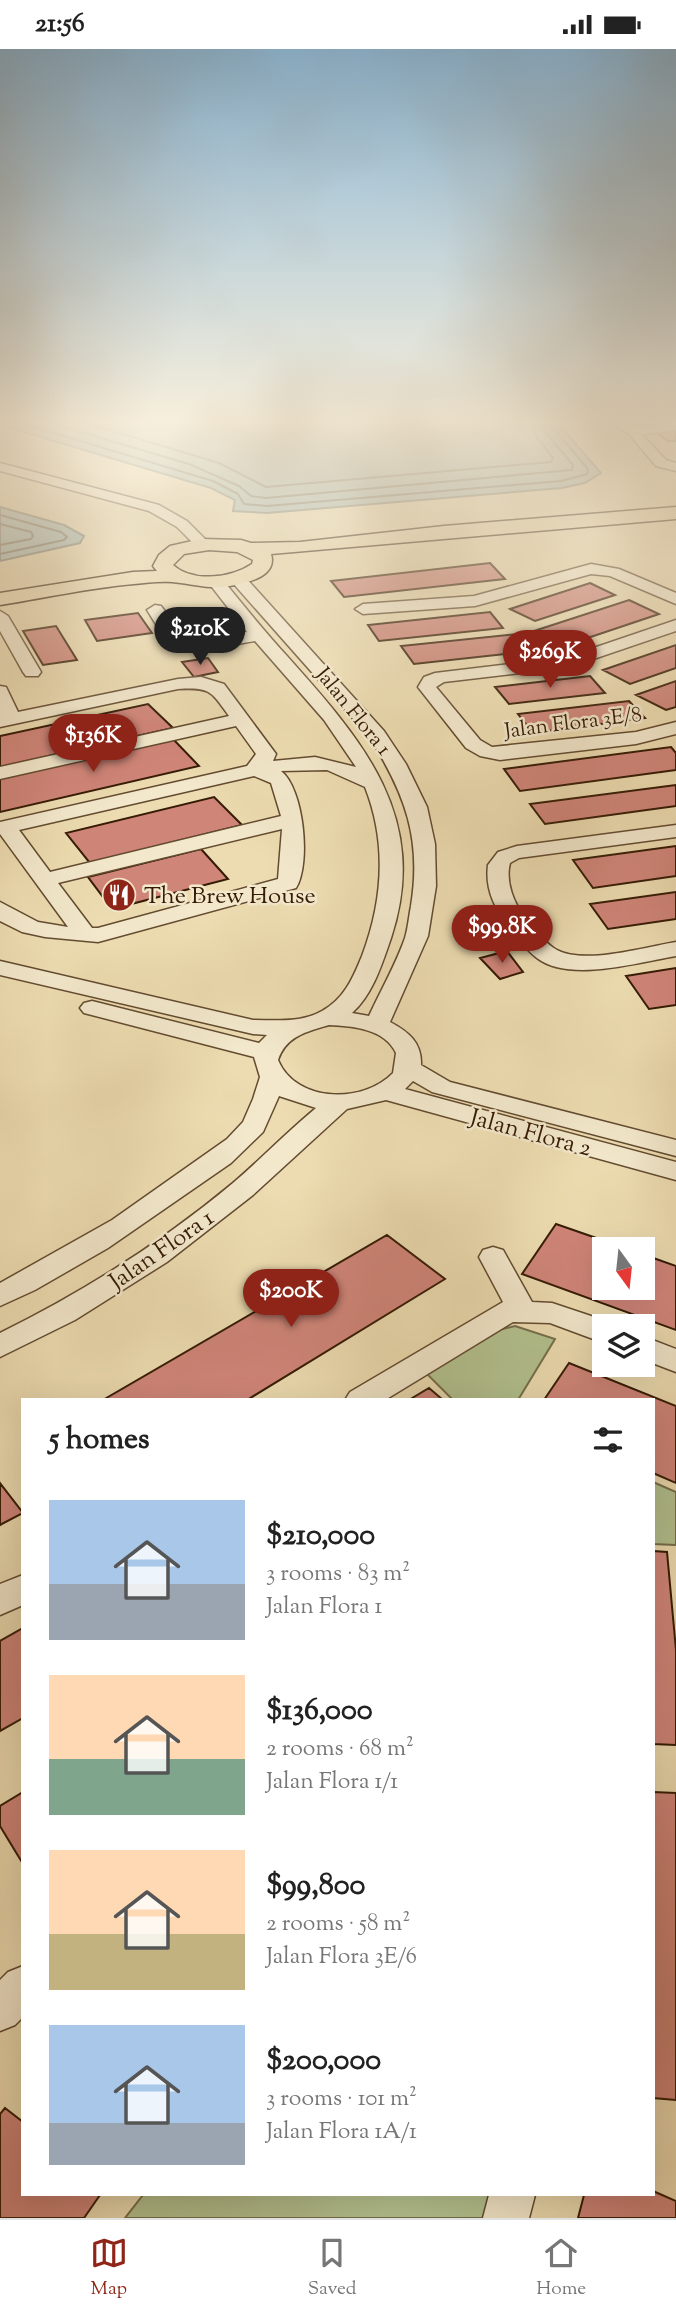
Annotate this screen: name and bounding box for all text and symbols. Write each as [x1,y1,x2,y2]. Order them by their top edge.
text: 21:56 [35,6,85,43]
pin: $210K [151,607,249,667]
text: $210K [170,613,230,646]
pin: $269K [501,631,599,690]
text: $269K [519,636,581,669]
street label: Jalan Flora 1 [307,661,398,763]
street label: Jalan Flora 3E/8 [502,701,644,747]
pin: $136K [44,715,142,774]
text: $136K [64,720,122,753]
restaurant icon: The Brew House [100,876,138,914]
place label: The Brew House [144,880,316,914]
pin: $99.8K [445,905,559,965]
text: $99.8K [468,911,536,944]
street label: Jalan Flora 2 [464,1101,595,1166]
street label: Jalan Flora 1 [101,1202,222,1300]
north arrow [592,1237,654,1300]
map controls [592,1237,655,1377]
pin: $200K [242,1269,340,1329]
text: $200K [259,1275,323,1308]
button: layers [592,1314,655,1377]
text: 5 homes [49,1419,150,1462]
icon: filters [589,1421,627,1459]
text: $210,000 [266,1515,375,1558]
icon: home [105,1528,189,1612]
text: 3 rooms · 83 m² [266,1558,410,1591]
text: Jalan Flora 1 [266,1591,382,1624]
text: $136,000 [266,1690,373,1733]
icon: home [105,1703,189,1787]
text: 2 rooms · 68 m² [266,1733,414,1766]
text: Jalan Flora 1/1 [266,1766,398,1799]
text: $99,800 [266,1865,365,1908]
icon: home [105,1878,189,1962]
text: 2 rooms · 58 m² [266,1908,410,1941]
text: Jalan Flora 3E/6 [266,1941,417,1974]
text: $200,000 [266,2040,381,2083]
icon: home [105,2053,189,2137]
text: 3 rooms · 101 m² [266,2083,417,2116]
text: Jalan Flora 1A/1 [266,2116,417,2149]
tab: Map [90,2234,128,2303]
tab: Saved [308,2234,356,2303]
tab: Home [536,2234,586,2303]

